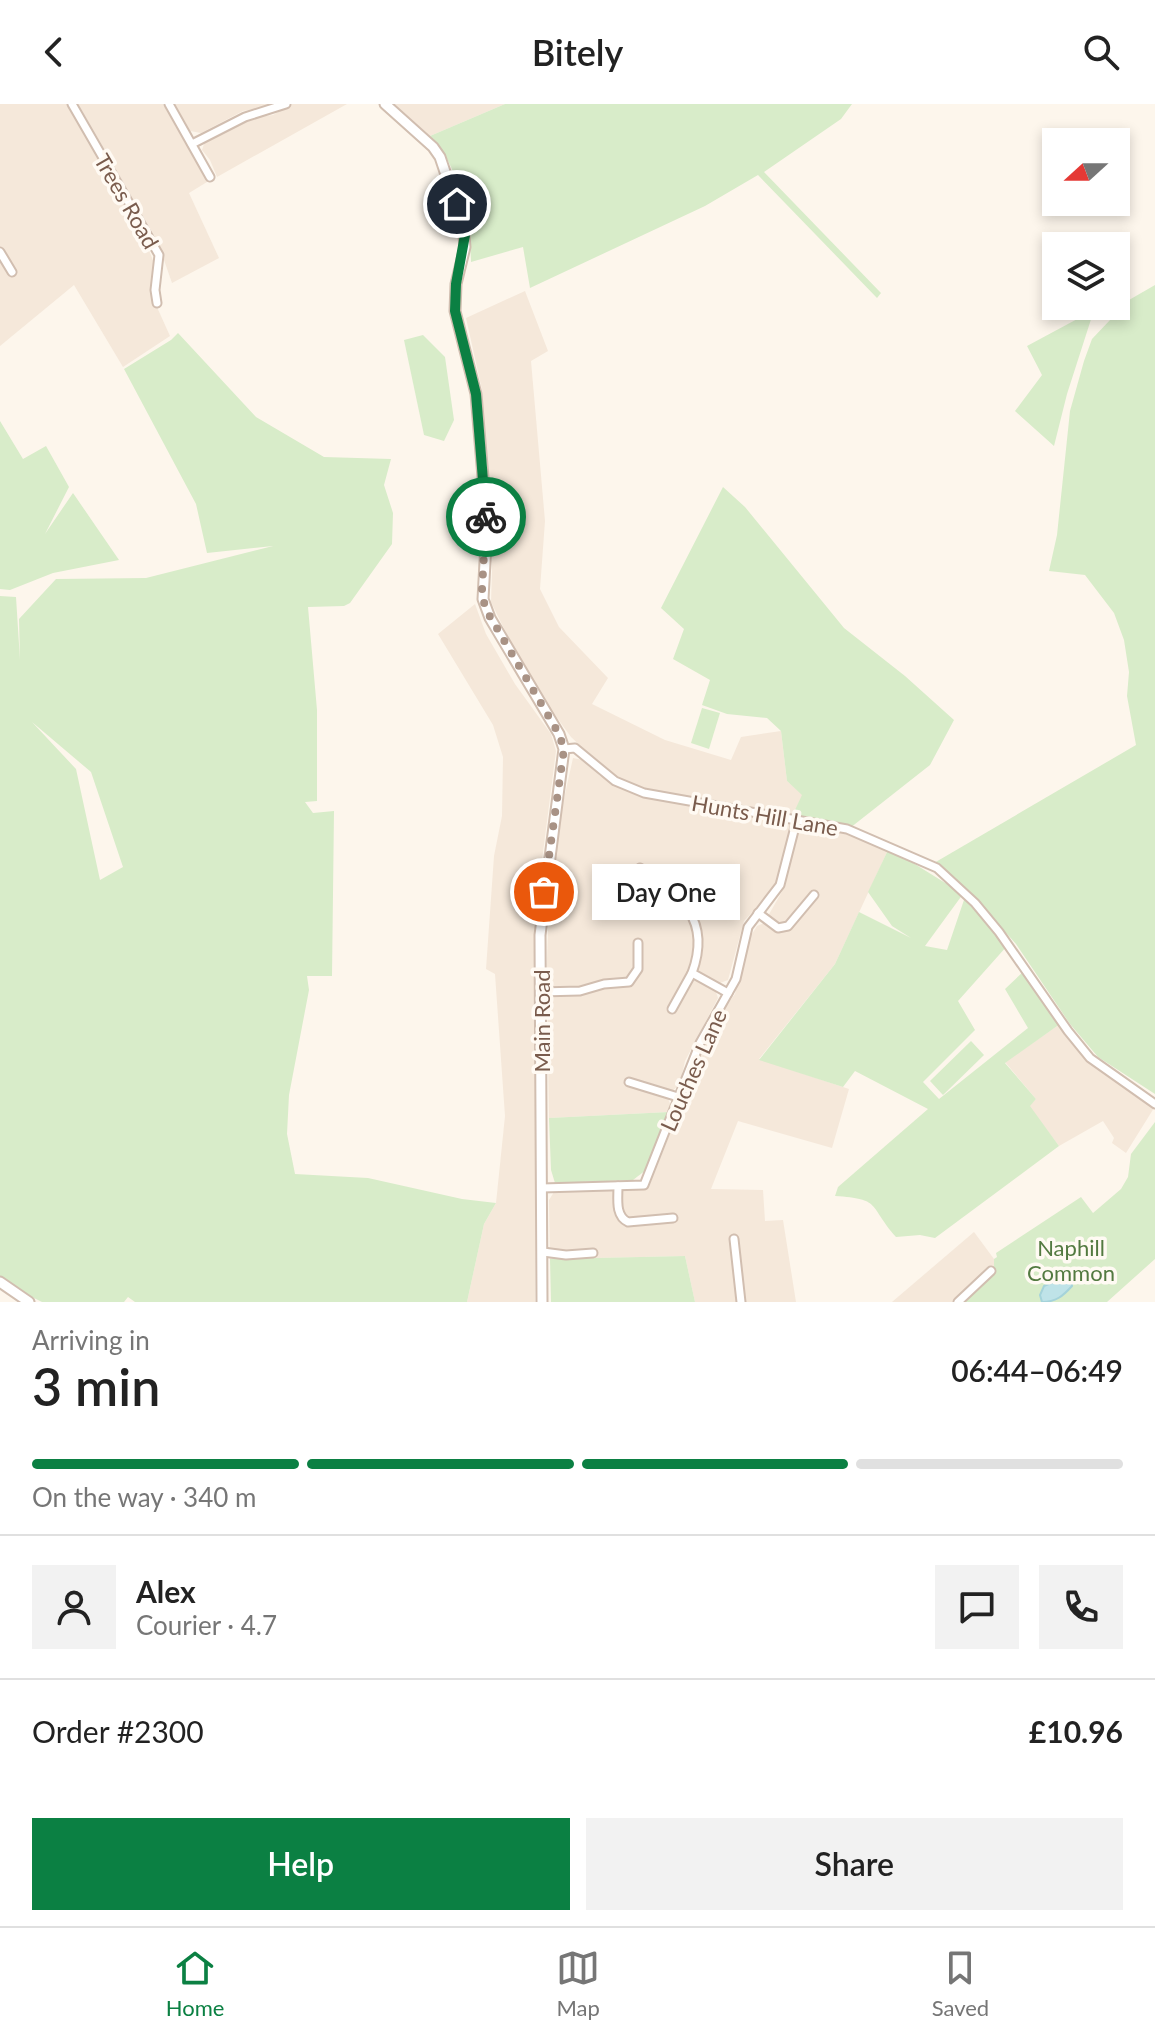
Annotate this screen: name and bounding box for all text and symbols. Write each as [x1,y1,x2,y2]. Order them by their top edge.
icon: back [32,30,76,74]
text: Bitely [532,30,623,74]
icon: search [1079,30,1123,74]
north arrow [1042,128,1130,216]
map controls [1042,128,1130,320]
street label: Trees Road [89,149,165,253]
pin [423,170,491,238]
icon: home [435,182,479,226]
button: layers [1042,232,1130,320]
courier [446,477,526,557]
icon: bike [464,495,508,539]
street label: Hunts Hill Lane [690,789,840,841]
pin [510,858,578,926]
callout: Day One [592,864,740,920]
icon: bag [522,870,566,914]
text: Day One [616,876,716,908]
street label: Main Road [528,969,555,1073]
street label: Louches Lane [654,1005,732,1135]
park label: Naphill Common [1027,1234,1115,1286]
text: Arriving in [32,1324,150,1356]
text: 06:44–06:49 [951,1352,1123,1388]
text: 3 min [32,1355,160,1417]
text: On the way · 340 m [32,1481,256,1513]
button: person [32,1565,116,1649]
button: chat [935,1565,1019,1649]
button: phone [1039,1565,1123,1649]
text: Alex [136,1573,196,1609]
text: Courier · 4.7 [136,1609,277,1641]
text: Order #2300 [32,1713,204,1749]
text: £10.96 [1029,1713,1123,1749]
button: Help [32,1818,570,1910]
button: Share [586,1818,1123,1910]
tab: Home [166,1946,224,2021]
tab: Map [556,1946,600,2021]
tab: Saved [932,1946,989,2021]

